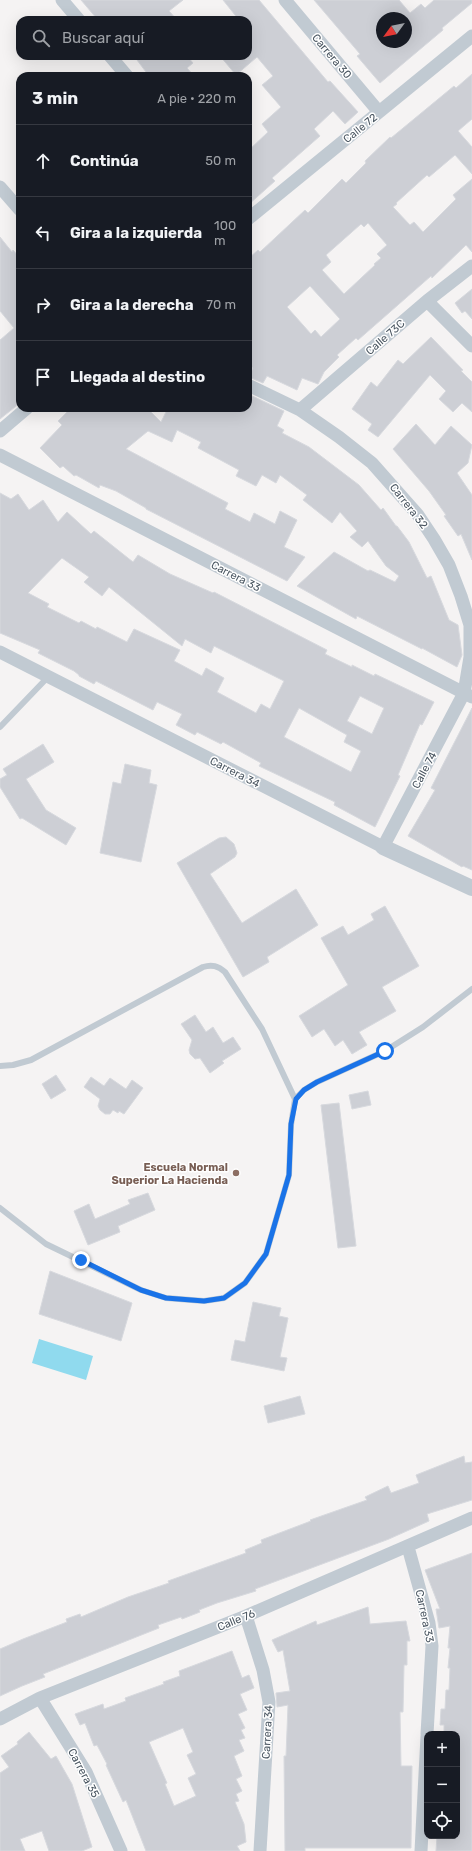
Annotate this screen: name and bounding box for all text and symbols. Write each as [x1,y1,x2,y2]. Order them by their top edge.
north arrow [376,12,412,48]
search box [16,16,252,60]
icon: search [30,27,52,49]
text: Buscar aquí [62,29,144,47]
street label: Carrera 30 [309,31,354,81]
text: 3 min [32,88,78,108]
text: A pie · 220 m [157,91,236,106]
street label: Calle 72 [341,111,380,146]
icon: ahead [32,150,54,172]
text: Continúa [70,152,139,170]
text: 50 m [205,153,236,168]
text: 100 m [214,218,236,248]
icon: left [32,222,54,244]
text: Gira a la izquierda [70,224,202,242]
icon: right [32,294,54,316]
text: Gira a la derecha [70,296,194,314]
text: 70 m [206,297,236,312]
street label: Calle 73C [363,317,407,358]
icon: arrive [32,366,54,388]
text: Llegada al destino [70,368,205,386]
street label: Carrera 32 [387,481,430,531]
street label: Carrera 33 [209,558,263,595]
street label: Calle 74 [409,750,440,791]
street label: Carrera 34 [208,754,262,791]
route start [376,1042,394,1060]
place label: Escuela Normal Superior La Hacienda [111,1161,228,1187]
marker: Escuela Normal Superior La Hacienda [231,1168,241,1178]
route end [72,1251,90,1269]
street label: Carrera 33 [413,1588,437,1644]
street label: Calle 76 [215,1607,257,1634]
street label: Carrera 34 [260,1704,275,1759]
map controls [424,1731,460,1839]
button: + [424,1731,460,1767]
street label: Carrera 35 [65,1746,102,1800]
button: − [424,1767,460,1803]
button: locate [424,1803,460,1839]

